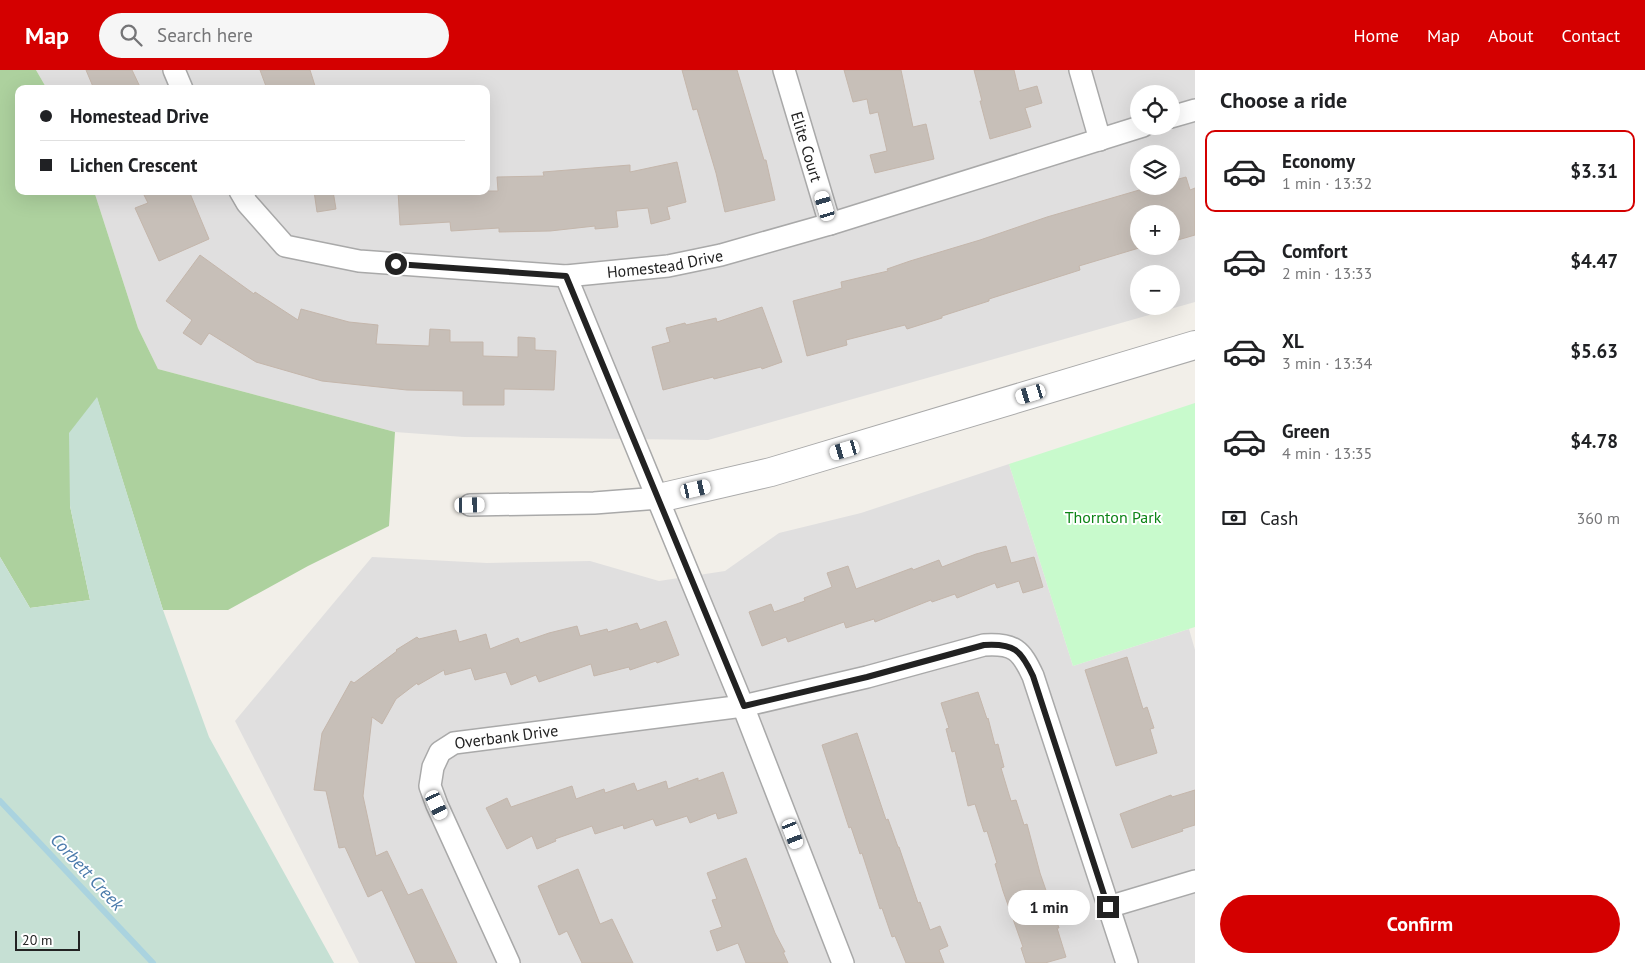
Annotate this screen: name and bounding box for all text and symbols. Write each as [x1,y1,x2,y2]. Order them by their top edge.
search box [99,13,449,58]
text: Map [25,20,69,51]
icon: search [117,21,145,49]
text: Search here [157,23,253,47]
text: Home [1353,24,1399,47]
text: Map [1427,24,1460,47]
text: About [1488,24,1534,47]
text: Contact [1562,24,1620,47]
map controls [1130,85,1180,315]
button: locate [1130,85,1180,135]
text: Choose a ride [1220,86,1347,114]
text: Homestead Drive [70,104,209,128]
street label: Elite Court [787,109,827,185]
button: layers [1130,145,1180,195]
icon: car [1222,149,1267,194]
text: Economy [1282,149,1355,173]
text: Lichen Crescent [70,153,197,177]
text: $3.31 [1570,159,1618,183]
text: 1 min · 13:32 [1282,173,1372,193]
car [813,189,836,223]
button: + [1130,205,1180,255]
icon: car [1222,239,1267,284]
text: Comfort [1282,239,1348,263]
street label: Homestead Drive [606,245,725,282]
text: $4.47 [1570,249,1618,273]
route start [385,253,407,275]
text: 2 min · 13:33 [1282,263,1372,283]
button: − [1130,265,1180,315]
icon: car [1222,329,1267,374]
text: XL [1282,329,1304,353]
text: $5.63 [1570,339,1618,363]
text: 3 min · 13:34 [1282,353,1372,373]
car [1014,382,1047,406]
icon: car [1222,419,1267,464]
text: Green [1282,419,1330,443]
text: $4.78 [1570,429,1618,453]
car [828,439,861,461]
text: 4 min · 13:35 [1282,443,1372,463]
car [679,478,712,500]
car [454,497,485,513]
icon: cash [1220,504,1248,532]
text: Cash [1260,506,1298,530]
park label: Thornton Park [1065,507,1162,527]
text: 360 m [1577,508,1620,528]
street label: Overbank Drive [453,720,559,753]
car [423,788,450,822]
car [780,817,805,851]
water label: Corbett Creek [46,828,130,916]
callout: 1 min [1008,890,1090,924]
button: Confirm [1220,895,1620,953]
route end [1097,896,1119,918]
text: 1 min [1029,897,1069,917]
scale bar [15,928,80,951]
text: 20 m [22,931,52,949]

